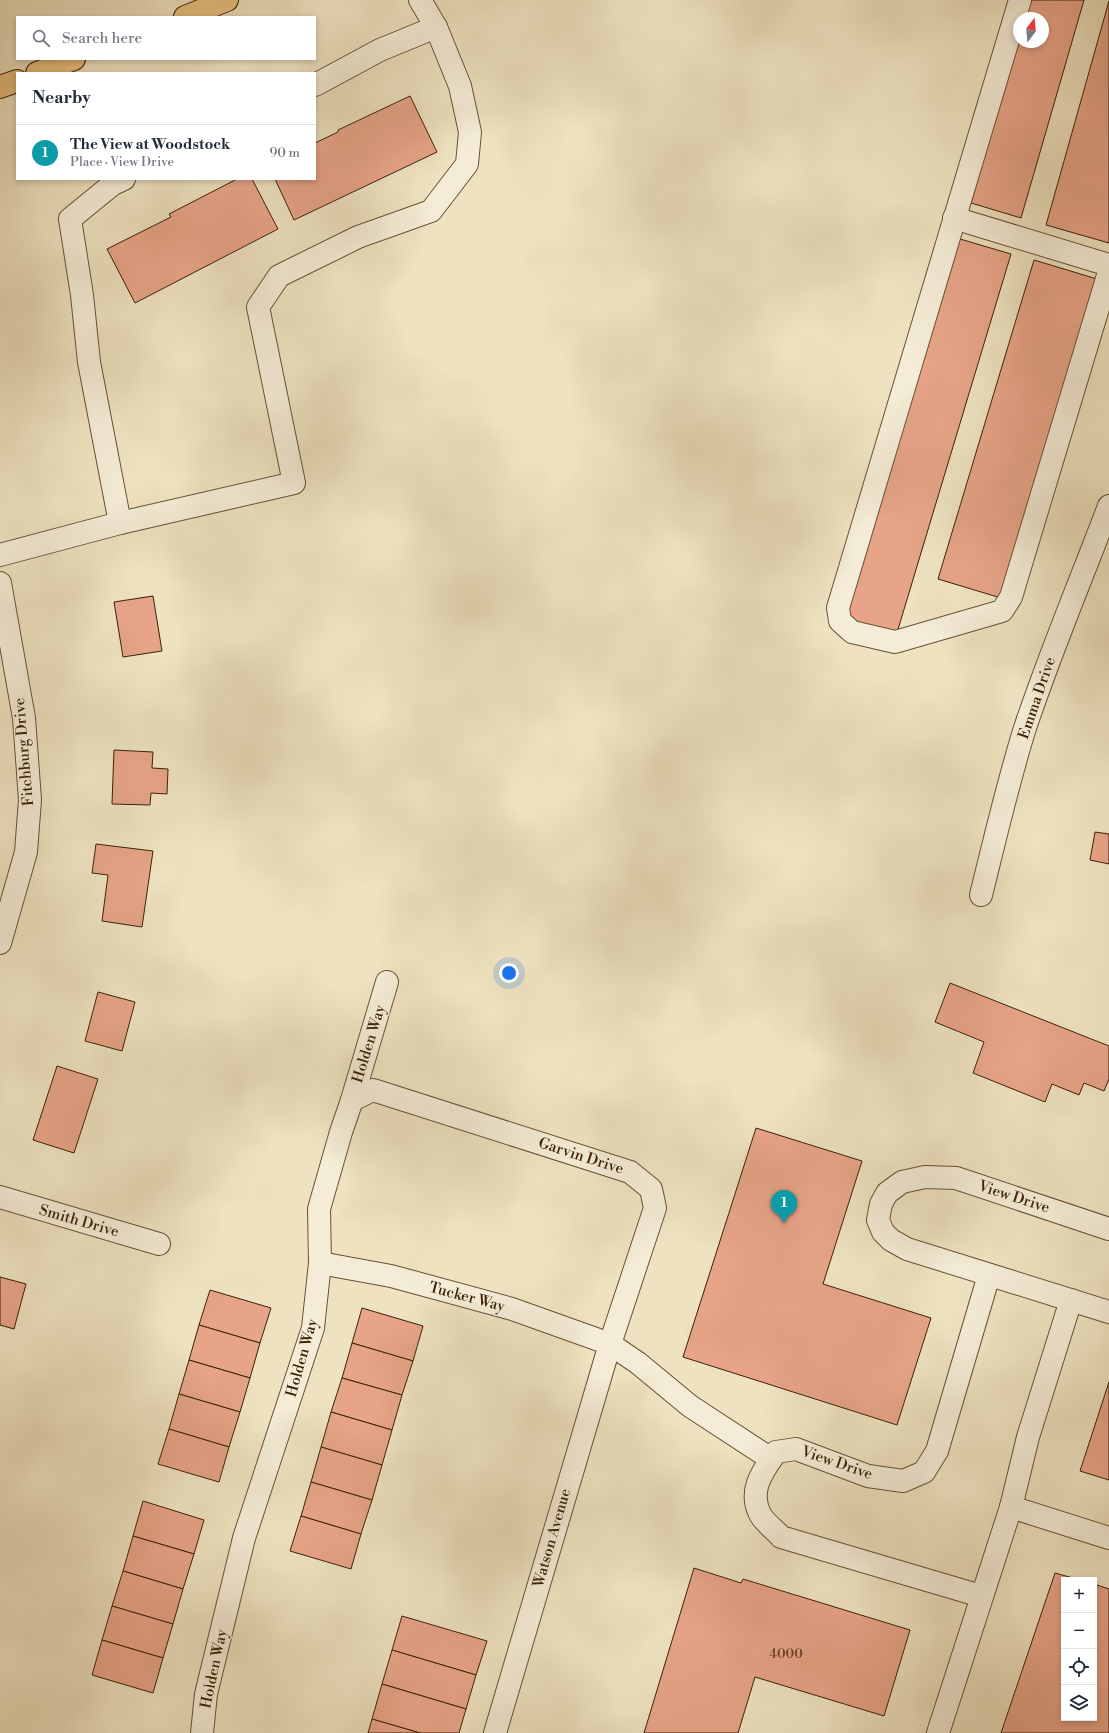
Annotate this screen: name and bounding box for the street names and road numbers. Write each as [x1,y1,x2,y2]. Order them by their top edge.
street label: Emma Drive [1014,654,1060,742]
street label: Fitchburg Drive [10,697,38,807]
street label: Holden Way [348,1002,390,1085]
street label: Garvin Drive [536,1133,626,1179]
street label: View Drive [975,1176,1052,1217]
street label: Smith Drive [37,1201,121,1241]
street label: Tucker Way [427,1278,508,1316]
street label: Holden Way [282,1316,322,1399]
street label: View Drive [798,1442,875,1484]
street label: Watson Avenue [529,1486,575,1591]
street label: Holden Way [196,1627,232,1710]

